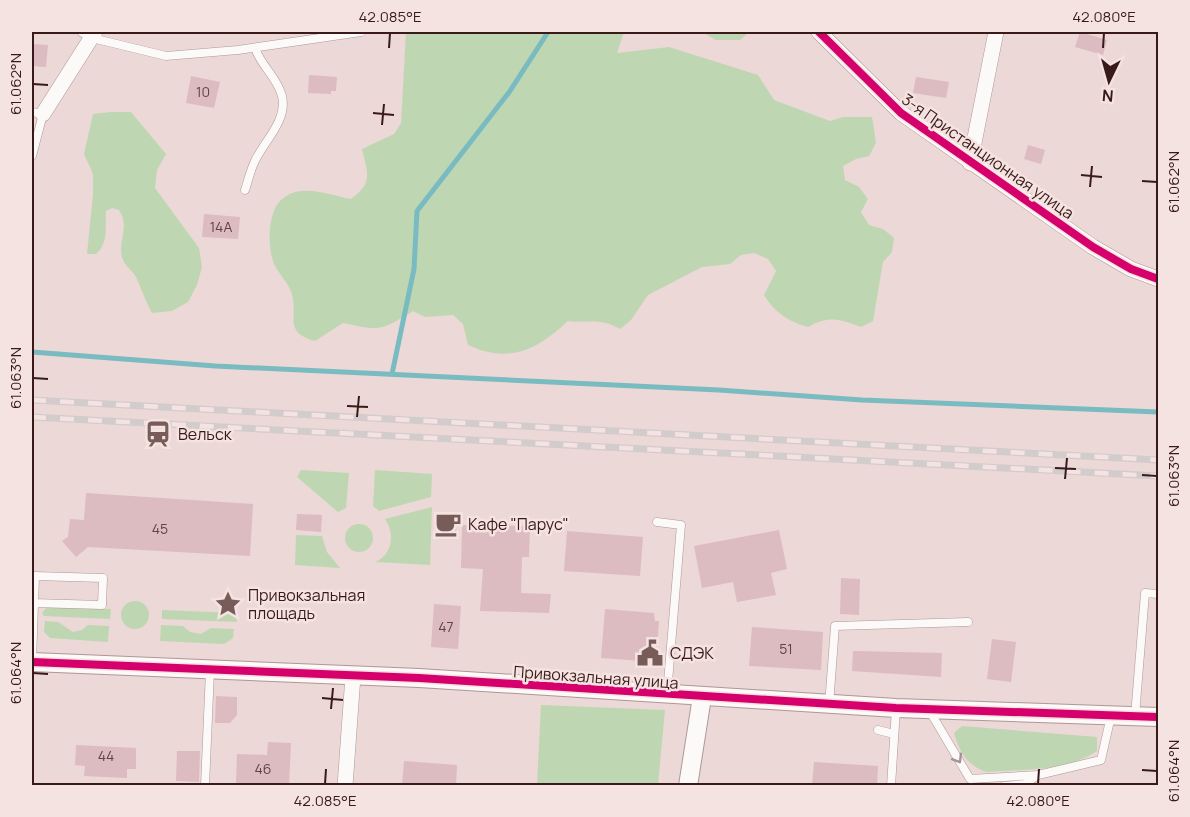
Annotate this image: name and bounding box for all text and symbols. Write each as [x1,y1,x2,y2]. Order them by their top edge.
text: 42.085°E [358,6,422,27]
text: 42.080°E [1072,6,1136,27]
north arrow [1079,51,1139,111]
text: 61.062°N [5,53,26,115]
house number: 10 [196,82,210,101]
text: N [1101,84,1114,107]
street label: 3-я Пристанционная улица [898,88,1078,224]
text: 61.062°N [1163,151,1184,213]
house number: 14А [210,217,232,236]
text: 61.063°N [5,347,26,409]
station icon: Вельск [143,419,173,449]
place label: Вельск [178,423,233,445]
text: 61.063°N [1163,445,1184,507]
cafe icon: Кафе "Парус" [433,509,463,539]
place label: Кафе "Парус" [468,513,569,535]
house number: 45 [152,519,168,538]
place label: Привокзальная площадь [248,584,365,624]
place icon: Привокзальная площадь [213,589,243,619]
house number: 47 [438,617,454,636]
public building icon: СДЭК [635,638,665,668]
house number: 51 [779,639,793,658]
text: 61.064°N [5,642,26,704]
place label: СДЭК [670,642,714,664]
street label: Привокзальная улица [513,660,679,694]
text: 61.064°N [1163,740,1184,802]
house number: 44 [98,746,114,765]
one-way arrow [951,753,963,763]
house number: 46 [255,759,271,778]
text: 42.085°E [293,790,357,811]
text: 42.080°E [1006,790,1070,811]

